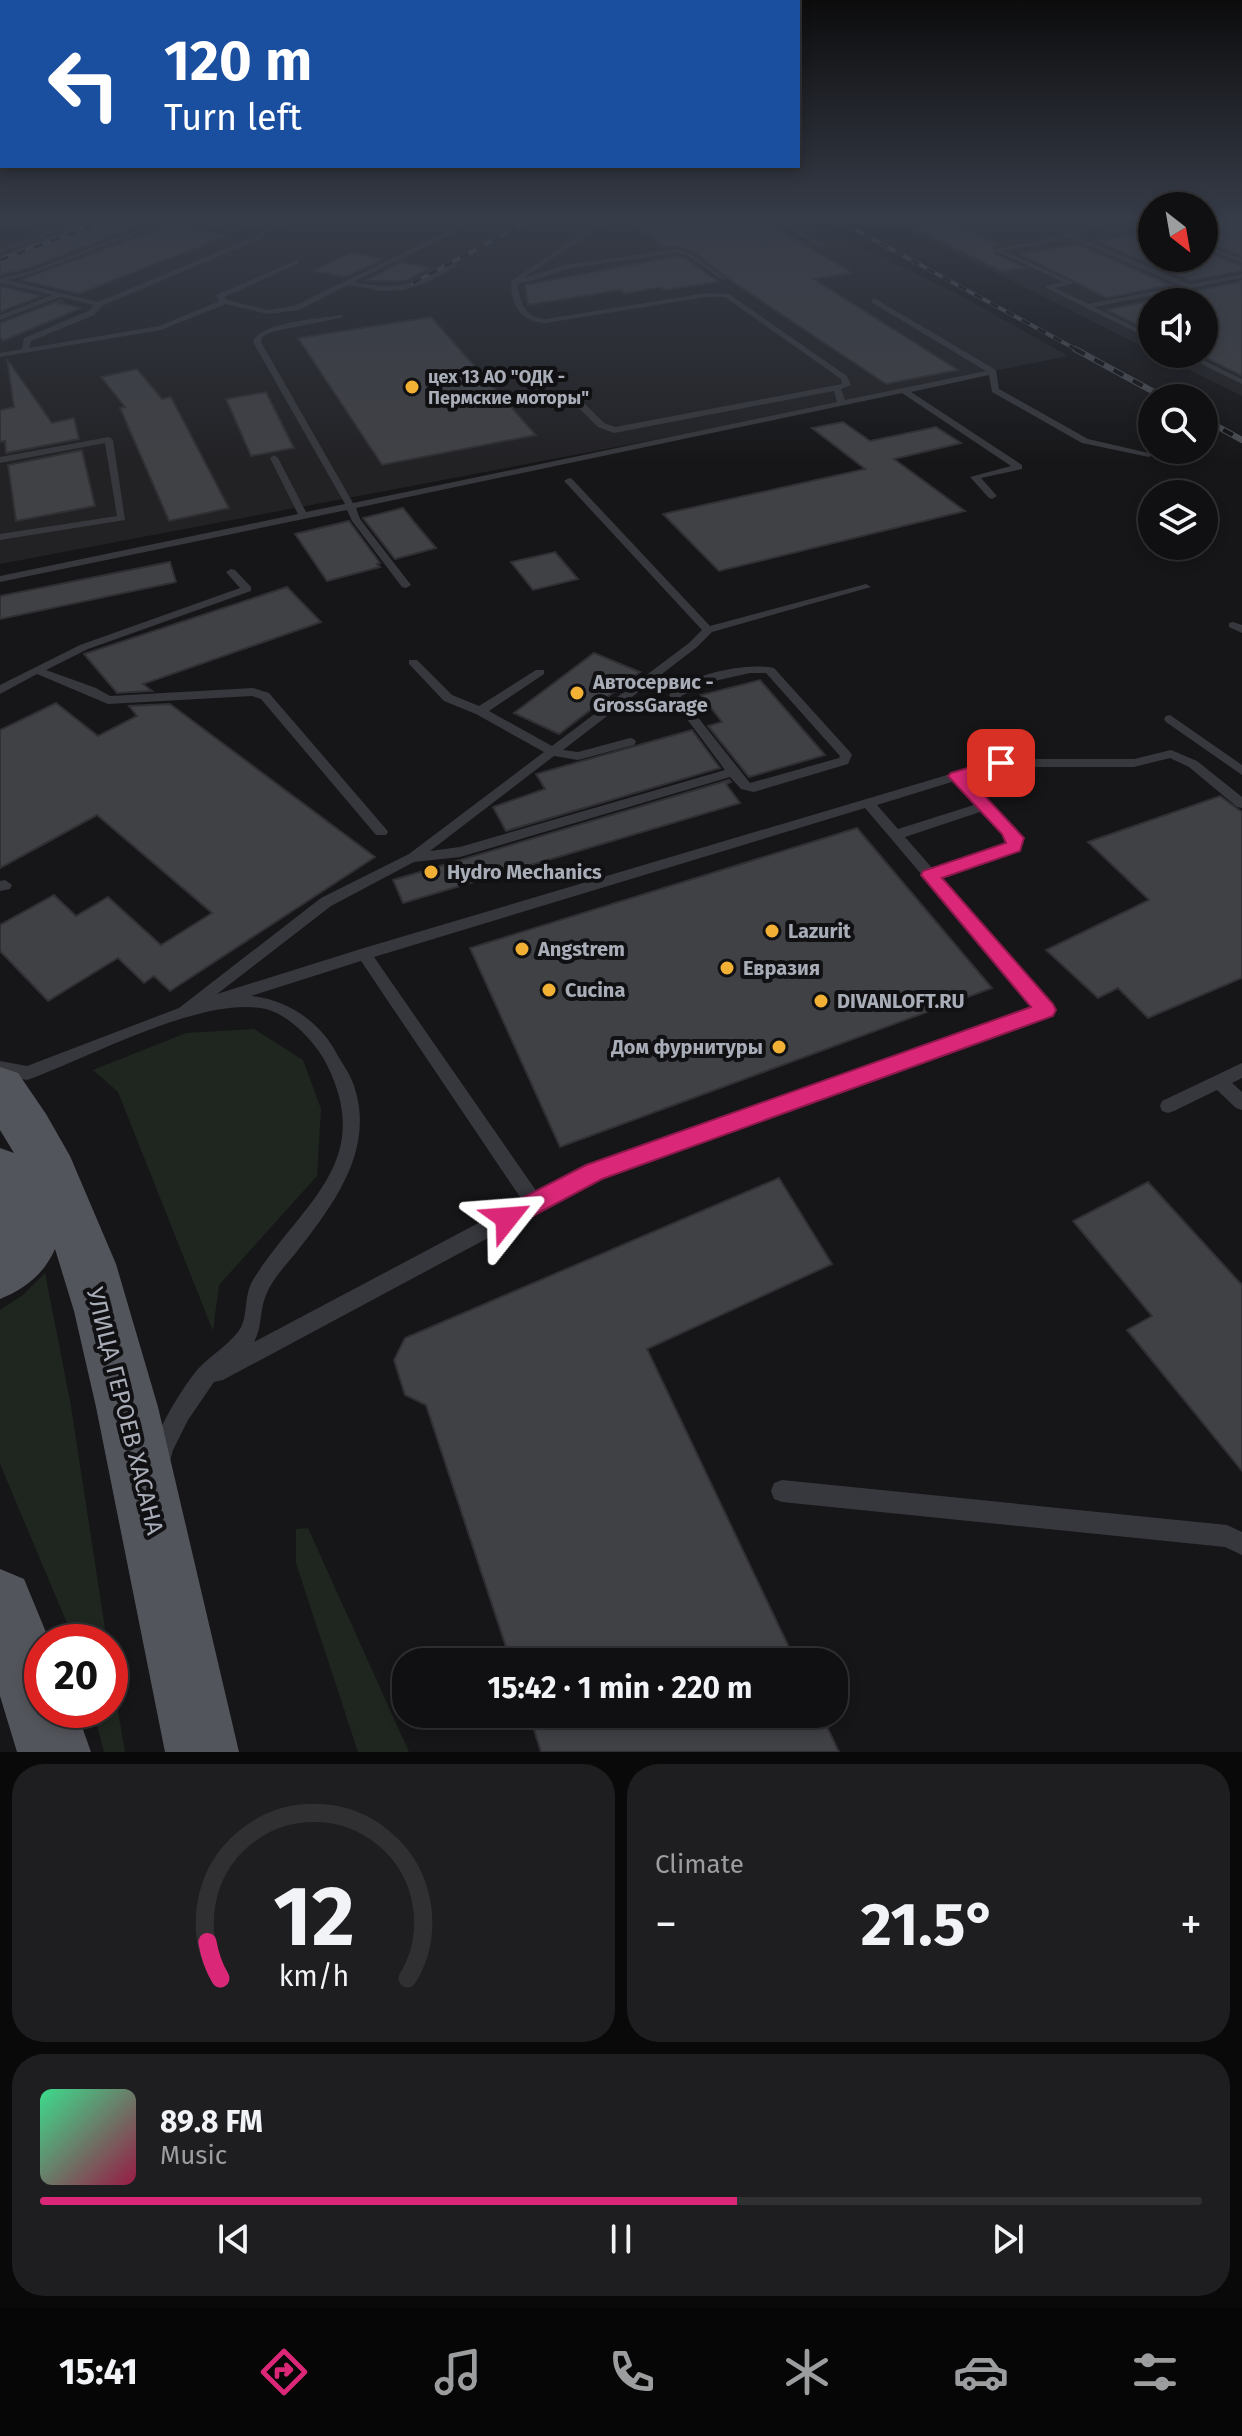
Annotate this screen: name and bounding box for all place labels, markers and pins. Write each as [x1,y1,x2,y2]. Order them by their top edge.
place label: цех 13 АО "ОДК - Пермские моторы" [428,366,589,409]
marker: цех 13 АО "ОДК - Пермские моторы" [403,378,421,396]
place label: Автосервис - GrossGarage [592,670,714,717]
marker: Автосервис - GrossGarage [568,684,586,702]
pin [967,729,1035,797]
place label: Hydro Mechanics [447,860,602,884]
marker: Hydro Mechanics [422,863,440,881]
place label: Lazurit [788,919,851,943]
marker: Lazurit [763,922,781,940]
place label: Angstrem [537,937,625,961]
marker: Angstrem [513,940,531,958]
place label: Евразия [743,956,820,980]
marker: Евразия [718,959,736,977]
place label: Cucina [565,978,625,1002]
marker: Cucina [540,981,558,999]
place label: DIVANLOFT.RU [837,989,965,1013]
marker: DIVANLOFT.RU [812,992,830,1010]
place label: Дом фурнитуры [610,1035,763,1059]
marker: Дом фурнитуры [770,1038,788,1056]

